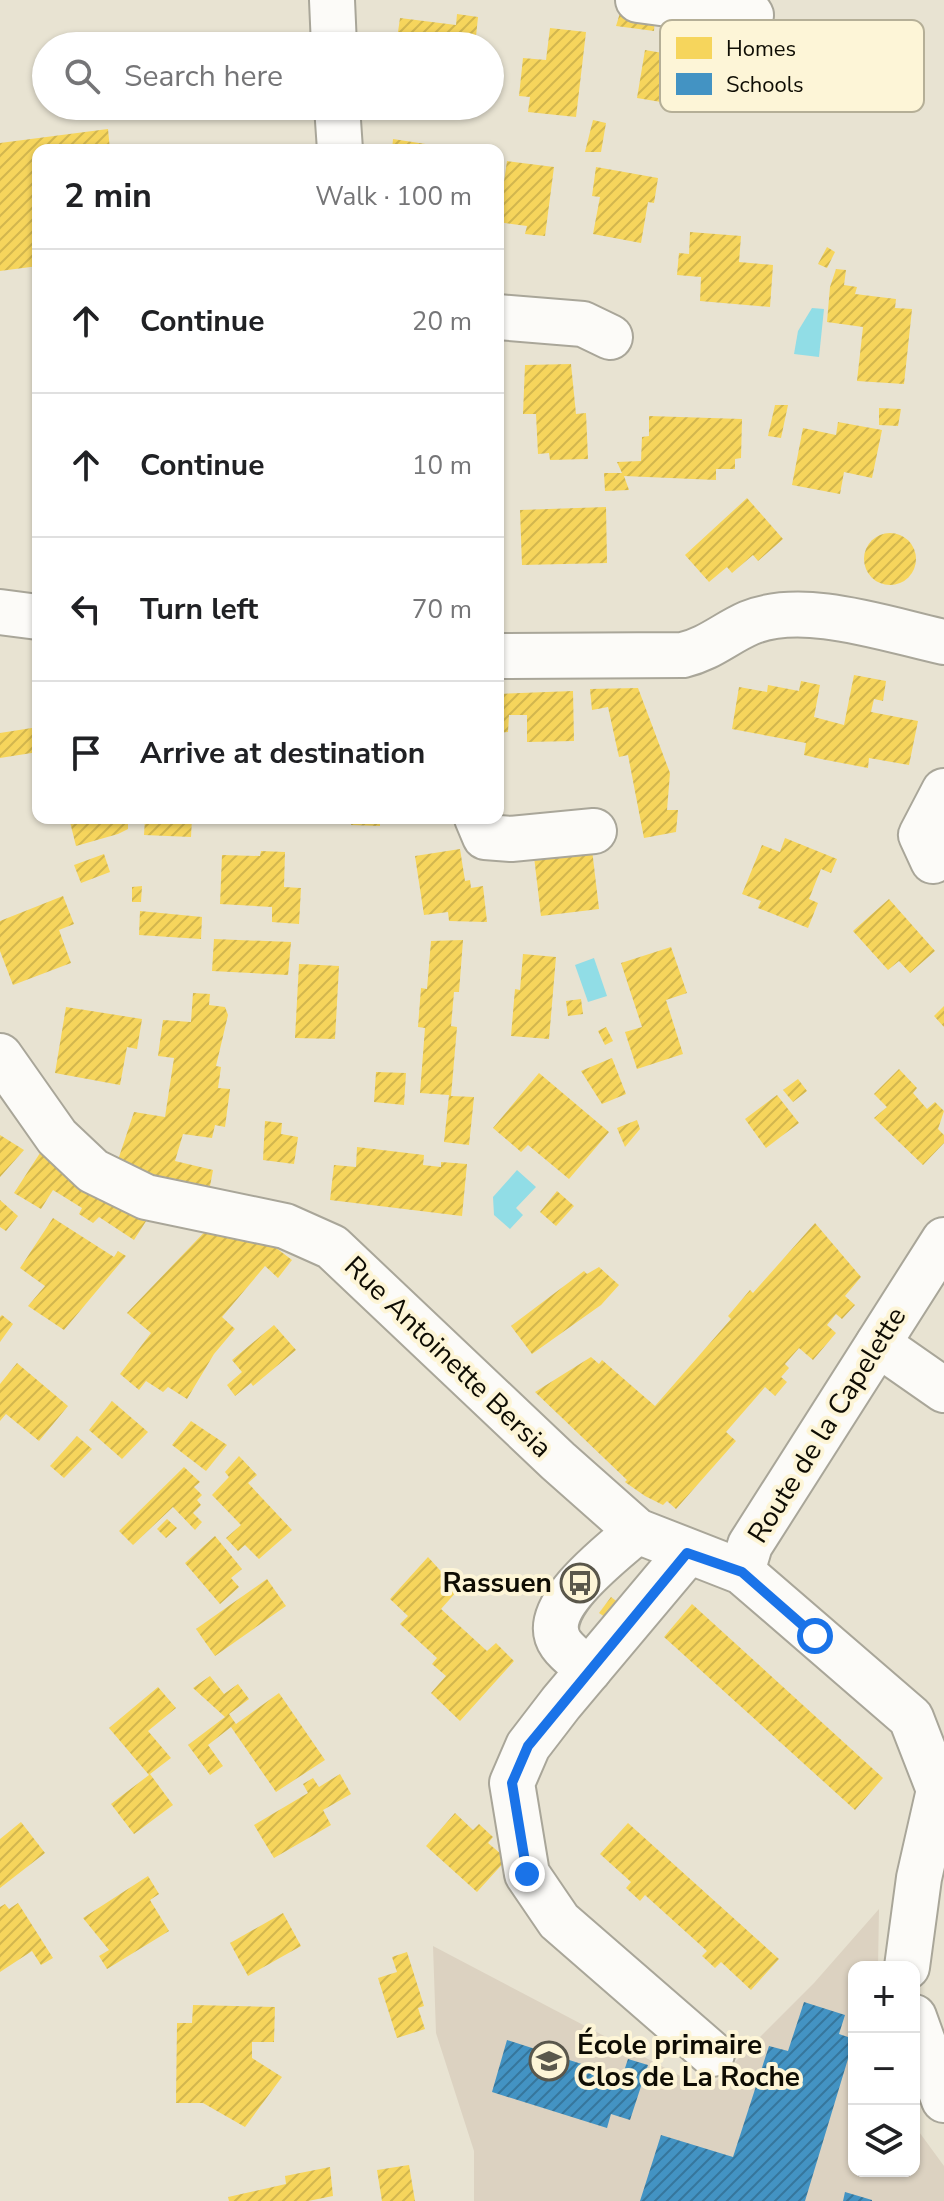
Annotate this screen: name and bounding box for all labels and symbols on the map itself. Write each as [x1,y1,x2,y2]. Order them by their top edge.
legend [660,20,924,112]
text: Homes [726,34,796,64]
text: Schools [726,70,804,100]
street label: Rue Antoinette Bersia [336,1248,560,1466]
street label: Route de la Capelette [739,1300,915,1550]
bus stop icon: Rassuen [559,1562,601,1604]
place label: Rassuen [443,1564,552,1602]
route start [797,1618,833,1654]
route end [509,1856,545,1892]
place label: École primaire Clos de La Roche [577,2026,800,2096]
school or university icon: École primaire Clos de La Roche [528,2040,570,2082]

